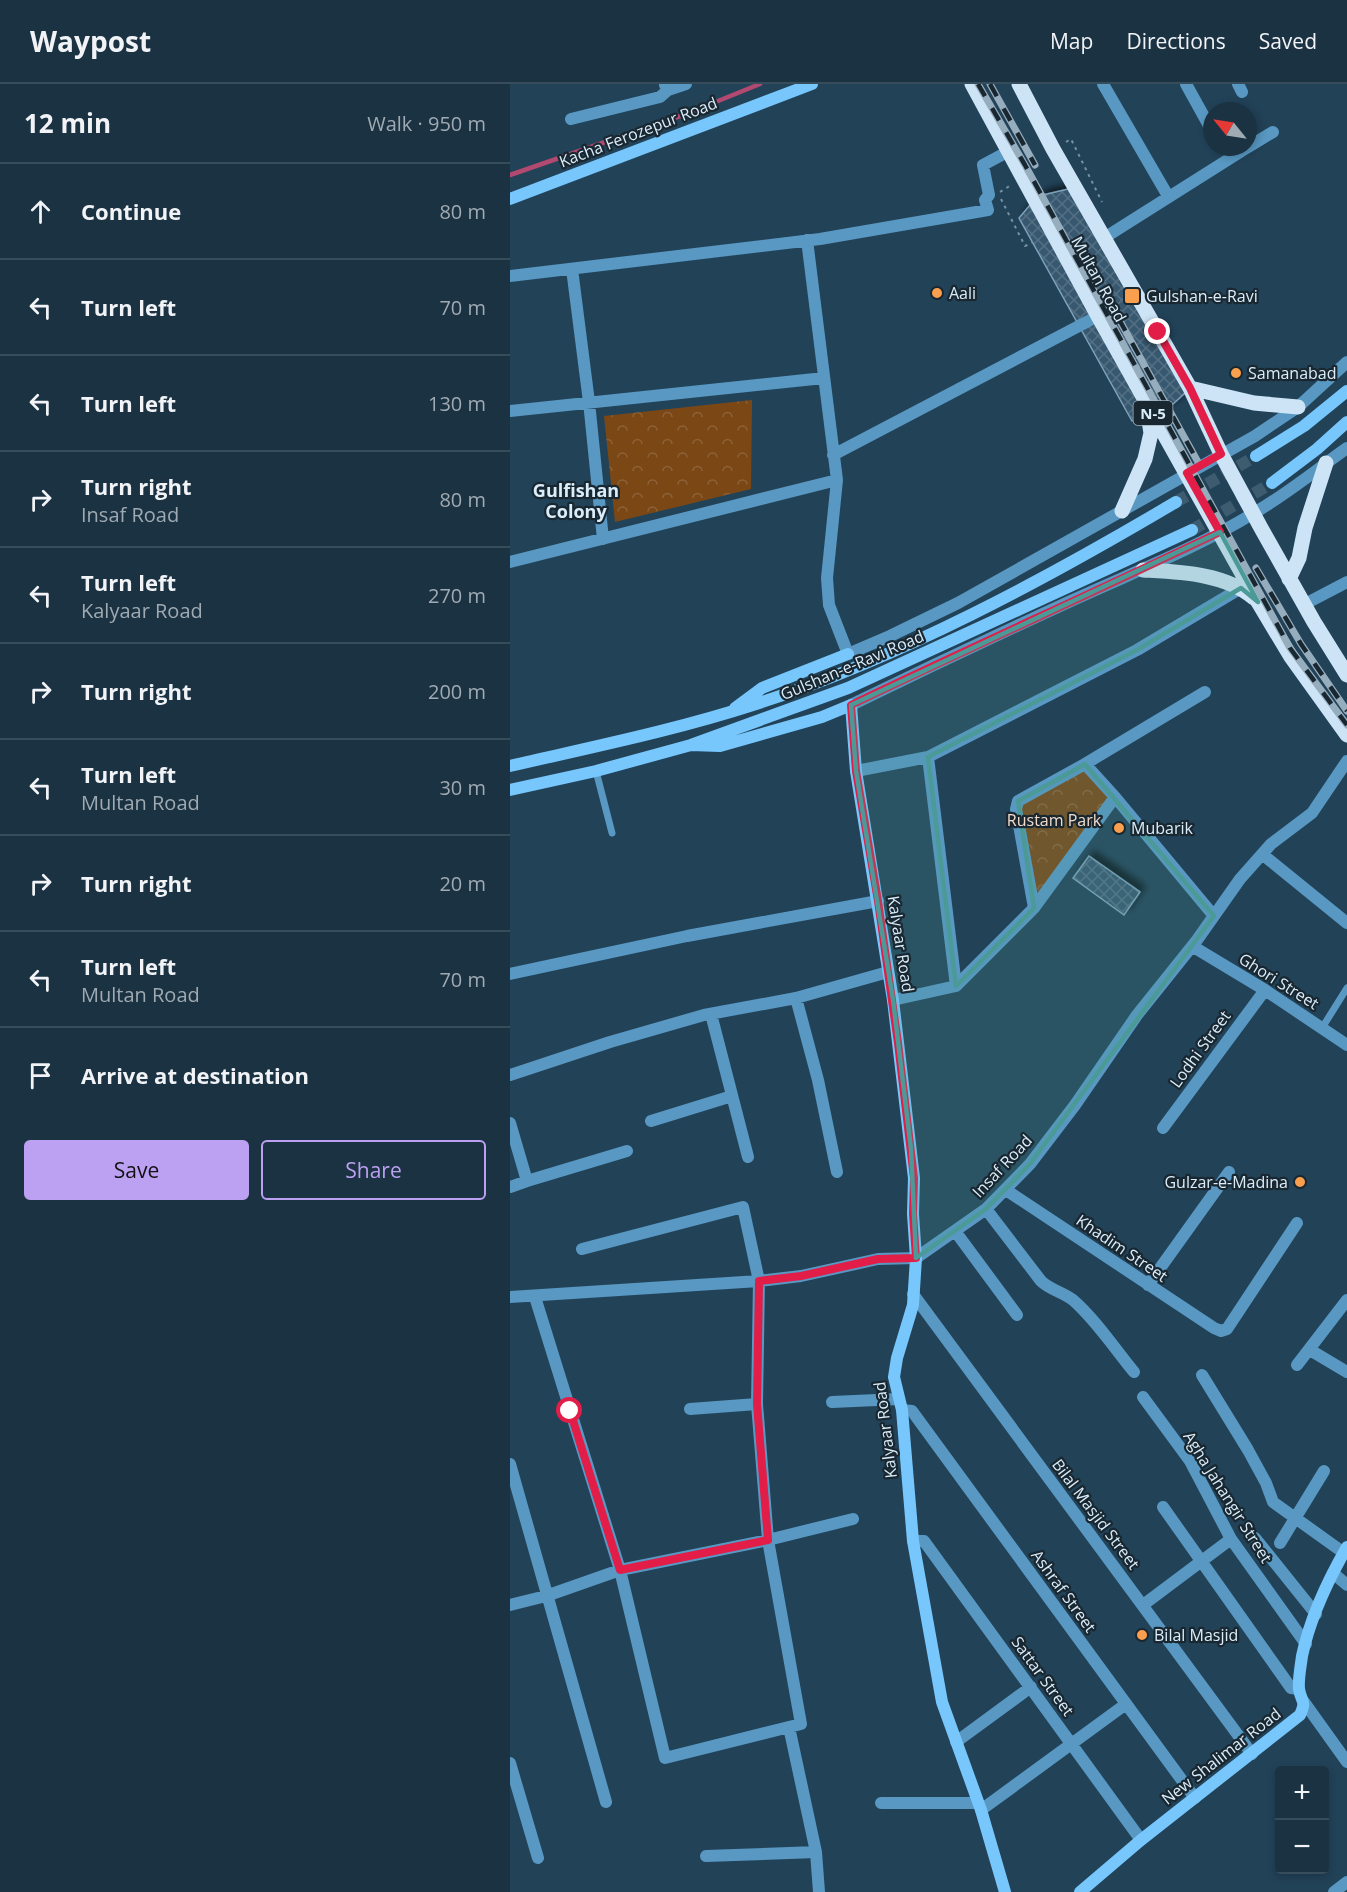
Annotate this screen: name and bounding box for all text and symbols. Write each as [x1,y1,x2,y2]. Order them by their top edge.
text: Waypost [30,22,151,60]
text: Map [1050,27,1093,55]
text: Directions [1126,27,1226,55]
text: Saved [1259,27,1317,55]
street label: Kacha Ferozepur Road [556,92,720,172]
north arrow [1203,102,1257,156]
text: 12 min [24,105,111,141]
text: Walk · 950 m [367,110,486,137]
icon: ahead [24,195,57,228]
text: Continue [81,196,181,226]
text: 80 m [439,198,486,225]
street label: Multan Road [1066,232,1132,326]
place label: Aali [949,282,976,304]
place label: Gulshan-e-Ravi [1146,285,1258,307]
marker: Aali [930,286,944,300]
marker: Gulshan-e-Ravi [1123,287,1141,305]
icon: left [24,291,57,324]
text: Turn left [81,292,176,322]
text: 70 m [439,294,486,321]
route end [1144,318,1170,344]
place label: Samanabad [1248,362,1337,384]
marker: Samanabad [1229,366,1243,380]
icon: left [24,387,57,420]
text: Turn left [81,388,176,418]
text: 130 m [428,390,486,417]
road number: N-5 [1134,401,1172,425]
text: Turn right [81,471,192,501]
district label: Gulfishan Colony [533,478,619,523]
icon: right [24,483,57,516]
text: 80 m [439,486,486,513]
text: Insaf Road [81,501,179,528]
text: Turn left [81,567,176,597]
icon: left [24,579,57,612]
text: 270 m [428,582,486,609]
text: Kalyaar Road [81,597,203,624]
street label: Gulshan-e-Ravi Road [777,625,927,705]
icon: right [24,675,57,708]
text: Turn right [81,676,192,706]
text: 200 m [428,678,486,705]
text: Turn left [81,759,176,789]
icon: left [24,771,57,804]
text: 30 m [439,774,486,801]
text: Multan Road [81,789,200,816]
park label: Rustam Park [1007,809,1102,831]
place label: Mubarik [1131,817,1193,839]
marker: Mubarik [1112,821,1126,835]
icon: right [24,867,57,900]
text: Turn right [81,868,192,898]
text: 20 m [439,870,486,897]
street label: Kalyaar Road [883,894,919,994]
street label: Ghori Street [1235,948,1323,1014]
text: Turn left [81,951,176,981]
icon: left [24,963,57,996]
text: 70 m [439,966,486,993]
text: Multan Road [81,981,200,1008]
street label: Lodhi Street [1165,1006,1236,1092]
icon: arrive [24,1059,57,1092]
text: Arrive at destination [81,1060,309,1090]
street label: Insaf Road [967,1130,1037,1202]
button: Save [24,1140,249,1200]
button: Share [261,1140,486,1200]
place label: Gulzar-e-Madina [1164,1171,1288,1193]
marker: Gulzar-e-Madina [1293,1175,1307,1189]
street label: Khadim Street [1072,1209,1172,1287]
street label: Kalyaar Road [868,1380,902,1480]
route start [556,1397,582,1423]
street label: Agha Jahangir Street [1179,1427,1278,1567]
street label: Bilal Masjid Street [1047,1454,1145,1574]
street label: Ashraf Street [1027,1545,1102,1637]
place label: Bilal Masjid [1154,1624,1238,1646]
marker: Bilal Masjid [1135,1628,1149,1642]
street label: Sattar Street [1007,1632,1080,1720]
street label: New Shalimar Road [1157,1702,1285,1810]
map controls [1275,1766,1329,1874]
button: + [1275,1766,1329,1820]
button: − [1275,1820,1329,1874]

